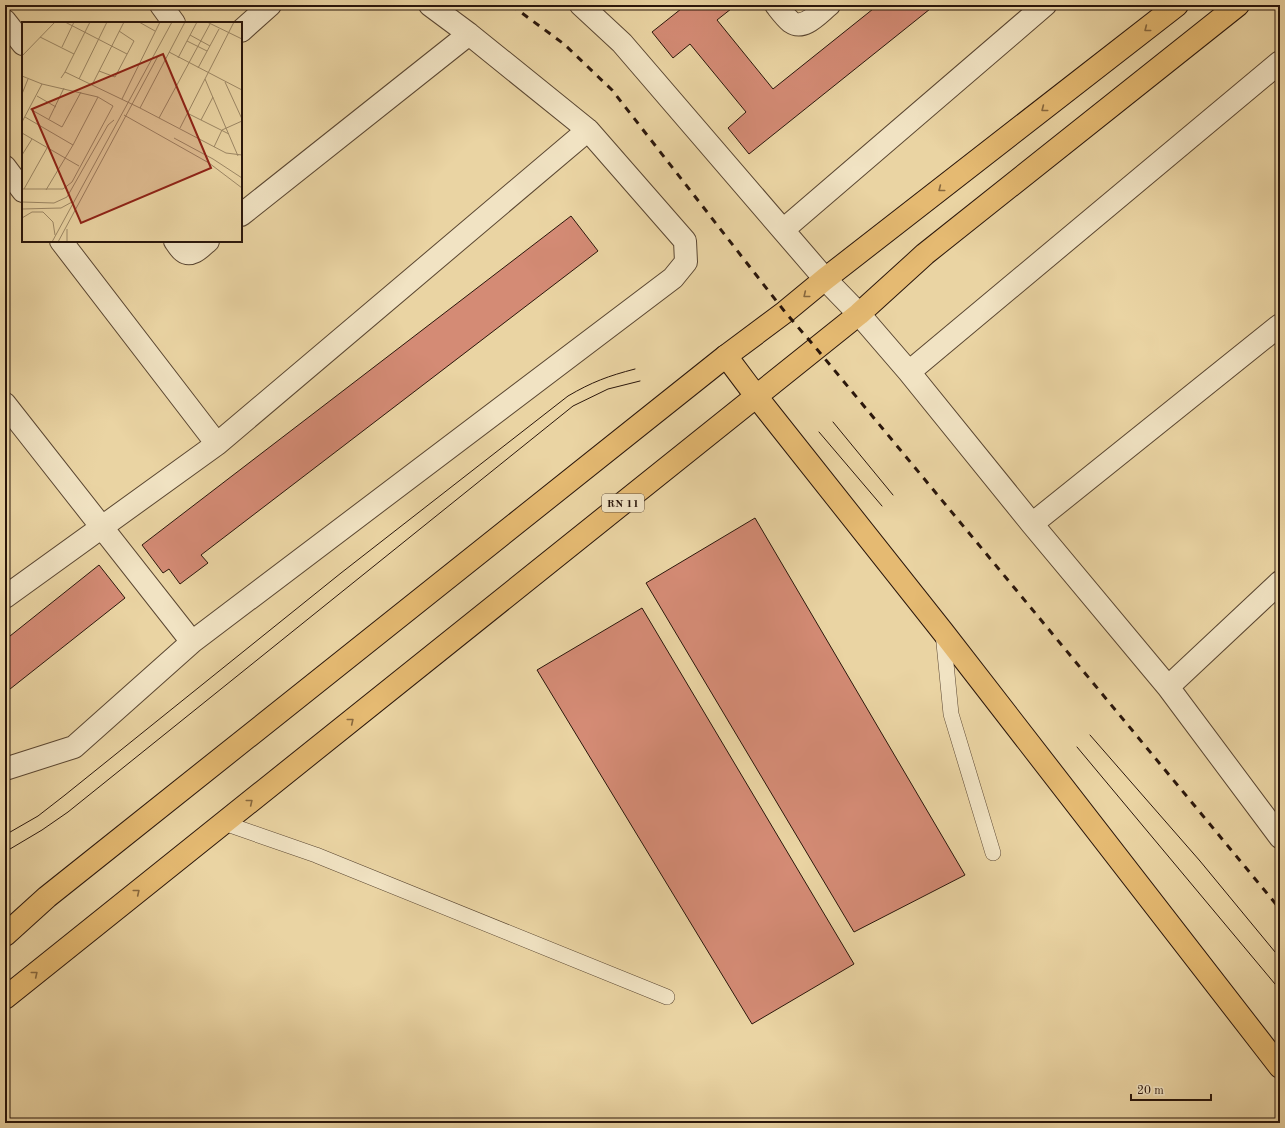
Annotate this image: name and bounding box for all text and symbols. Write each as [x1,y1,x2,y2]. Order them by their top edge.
inset map [22,22,242,242]
one-way arrow [1144,24,1151,31]
one-way arrow [1041,104,1048,111]
one-way arrow [939,184,946,191]
one-way arrow [803,290,811,297]
road number: RN 11 [602,494,644,512]
one-way arrow [346,719,354,726]
one-way arrow [245,800,252,807]
one-way arrow [133,890,140,897]
one-way arrow [31,971,38,978]
scale bar [1131,1076,1211,1102]
text: 20 m [1137,1085,1164,1097]

